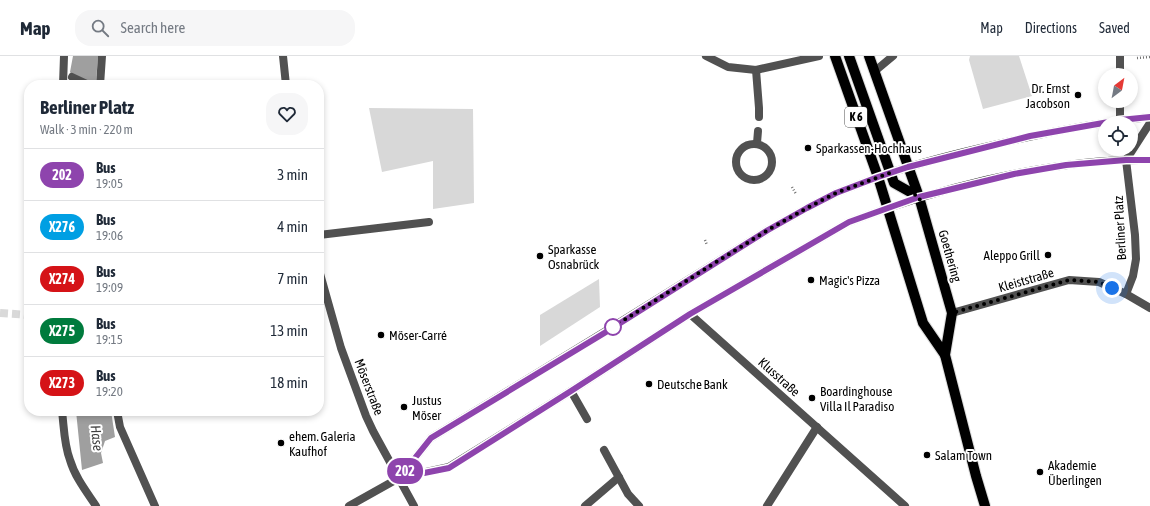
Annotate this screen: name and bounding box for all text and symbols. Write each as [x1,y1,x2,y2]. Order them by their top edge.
search box [75,10,355,46]
text: Map [20,17,51,39]
icon: search [89,17,111,39]
text: Search here [121,19,185,36]
text: Map [980,20,1003,36]
text: Directions [1025,20,1077,36]
text: Saved [1099,20,1130,36]
north arrow [1098,68,1138,108]
map controls [1098,68,1138,156]
place label: Dr. Ernst Jacobson [1026,81,1070,111]
marker: Dr. Ernst Jacobson [1073,90,1083,100]
button: heart [266,93,308,135]
text: Berliner Platz [40,96,134,118]
road number: K 6 [845,107,867,127]
button: locate [1098,116,1138,156]
text: Walk · 3 min · 220 m [40,122,133,137]
place label: Sparkassen-Hochhaus [816,141,922,156]
marker: Sparkassen-Hochhaus [803,143,813,153]
text: Bus [96,159,116,176]
text: 3 min [277,166,308,183]
text: 202 [52,167,72,183]
text: 19:05 [96,176,123,191]
street label: Berliner Platz [1111,195,1129,261]
text: Bus [96,211,116,228]
text: 4 min [277,218,308,235]
text: X276 [49,219,75,235]
text: 19:06 [96,228,123,243]
street label: Goethering [935,228,965,284]
place label: Sparkasse Osnabrück [548,242,600,272]
place label: Aleppo Grill [984,248,1041,263]
marker: Aleppo Grill [1043,250,1053,260]
marker: Sparkasse Osnabrück [535,251,545,261]
text: Bus [96,263,116,280]
street label: Kleiststraße [997,265,1055,295]
text: 7 min [277,270,308,287]
text: X274 [49,271,75,287]
place label: Magic's Pizza [819,273,880,288]
marker: Magic's Pizza [806,275,816,285]
your location [1102,278,1122,298]
text: 19:09 [96,280,123,295]
text: Bus [96,315,116,332]
unlabelled marker [604,318,622,336]
text: 13 min [270,322,308,339]
text: X275 [49,323,75,339]
place label: Möser-Carré [389,328,447,343]
marker: Möser-Carré [376,330,386,340]
text: 19:15 [96,332,123,347]
street label: Klusstraße [755,354,803,400]
street label: Möserstraße [351,357,387,417]
text: Bus [96,367,116,384]
text: 18 min [270,374,308,391]
text: X273 [49,375,75,391]
place label: Deutsche Bank [657,377,728,392]
marker: Deutsche Bank [644,379,654,389]
text: 19:20 [96,384,123,399]
place label: Boardinghouse Villa Il Paradiso [820,384,894,414]
place label: Justus Möser [412,393,442,423]
marker: Boardinghouse Villa Il Paradiso [807,393,817,403]
marker: Justus Möser [399,402,409,412]
water label: Hase [87,424,107,452]
place label: ehem. Galeria Kaufhof [289,429,356,459]
marker: ehem. Galeria Kaufhof [276,438,286,448]
place label: Salam Town [935,448,992,463]
marker: Salam Town [922,450,932,460]
line badge: 202 [382,458,428,484]
place label: Akademie Überlingen [1048,458,1102,488]
text: 202 [395,463,415,479]
marker: Akademie Überlingen [1035,467,1045,477]

